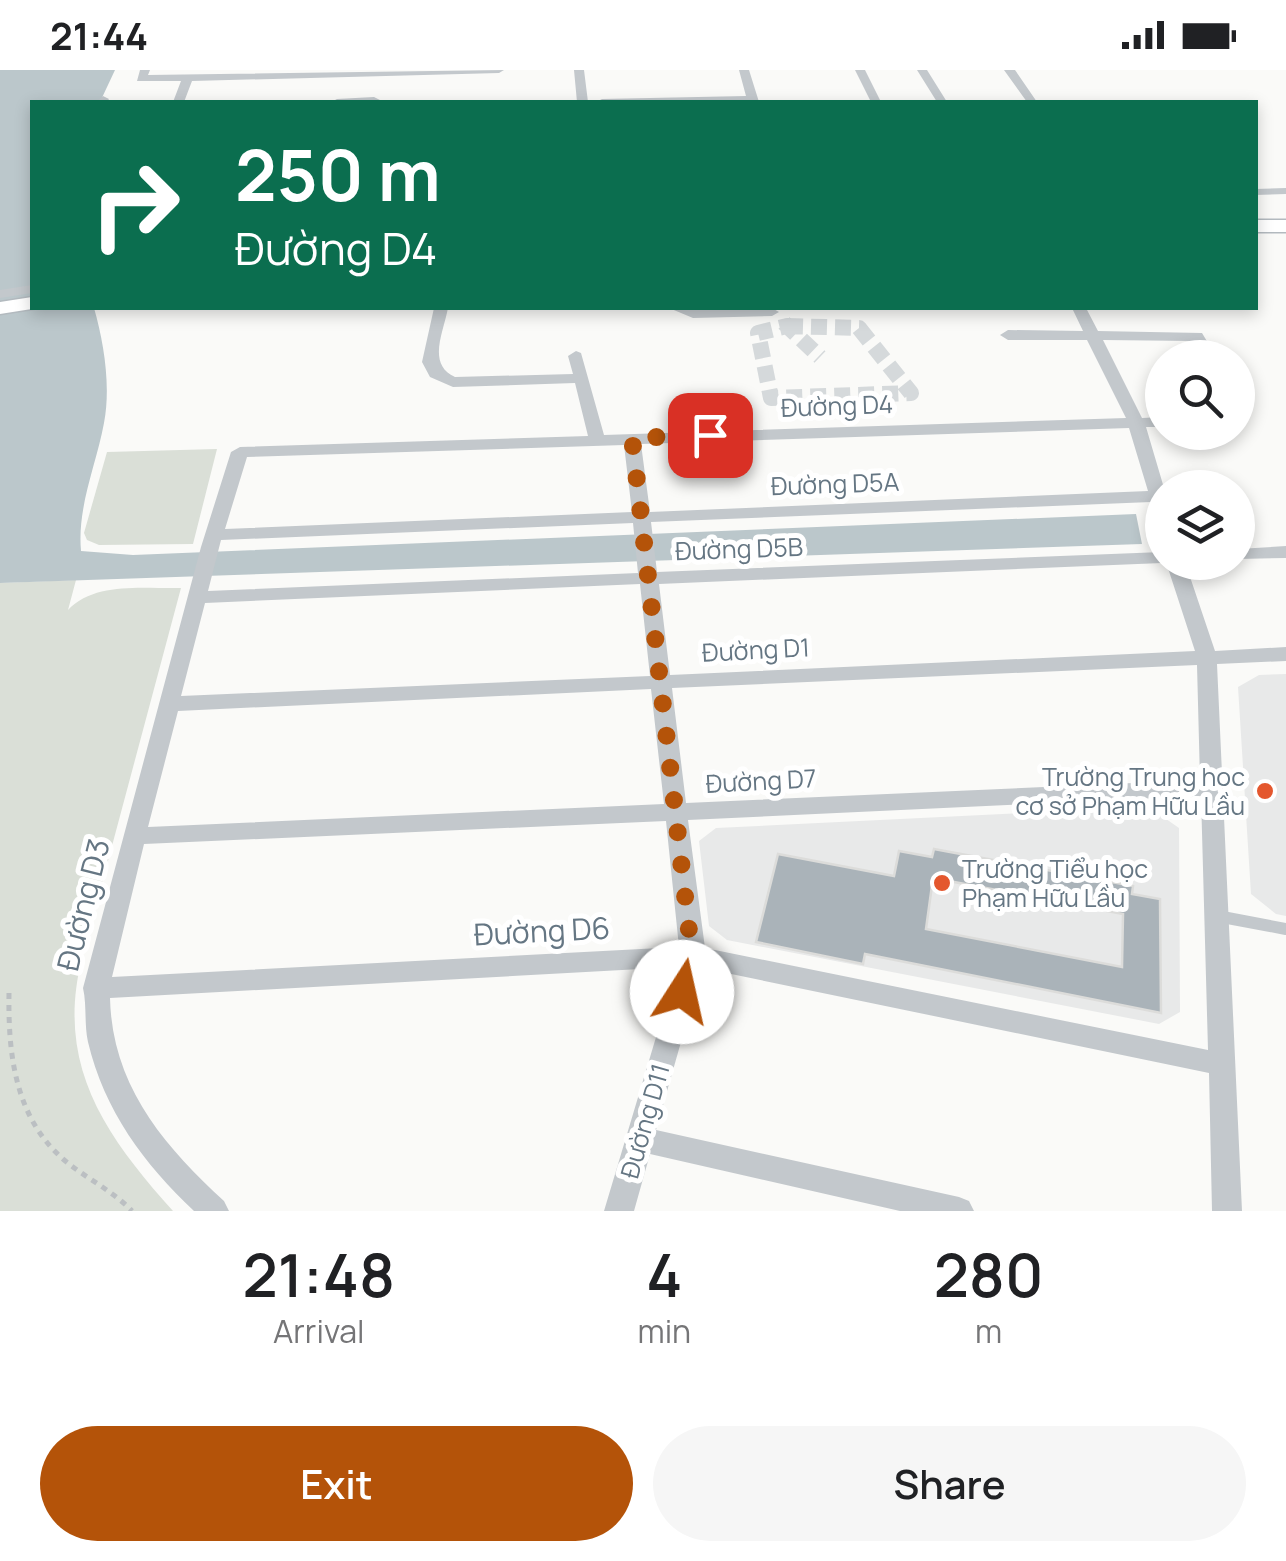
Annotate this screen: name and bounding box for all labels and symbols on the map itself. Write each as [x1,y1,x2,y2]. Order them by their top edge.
street label: Đường D4 [780,386,894,425]
pin [668,393,753,478]
street label: Đường D5A [770,464,900,503]
street label: Đường D5B [674,529,804,568]
street label: Đường D1 [701,629,811,670]
place label: Trường Trung học cơ sở Phạm Hữu Lầu [1015,759,1245,823]
street label: Đường D7 [705,760,817,801]
marker: Trường Trung học cơ sở Phạm Hữu Lầu [1254,780,1276,802]
street label: Đường D3 [46,834,119,975]
place label: Trường Tiểu học Phạm Hữu Lầu [962,851,1148,915]
marker: Trường Tiểu học Phạm Hữu Lầu [931,872,953,894]
street label: Đường D6 [473,906,611,955]
position arrow [630,940,734,1044]
street label: Đường D11 [611,1059,678,1182]

